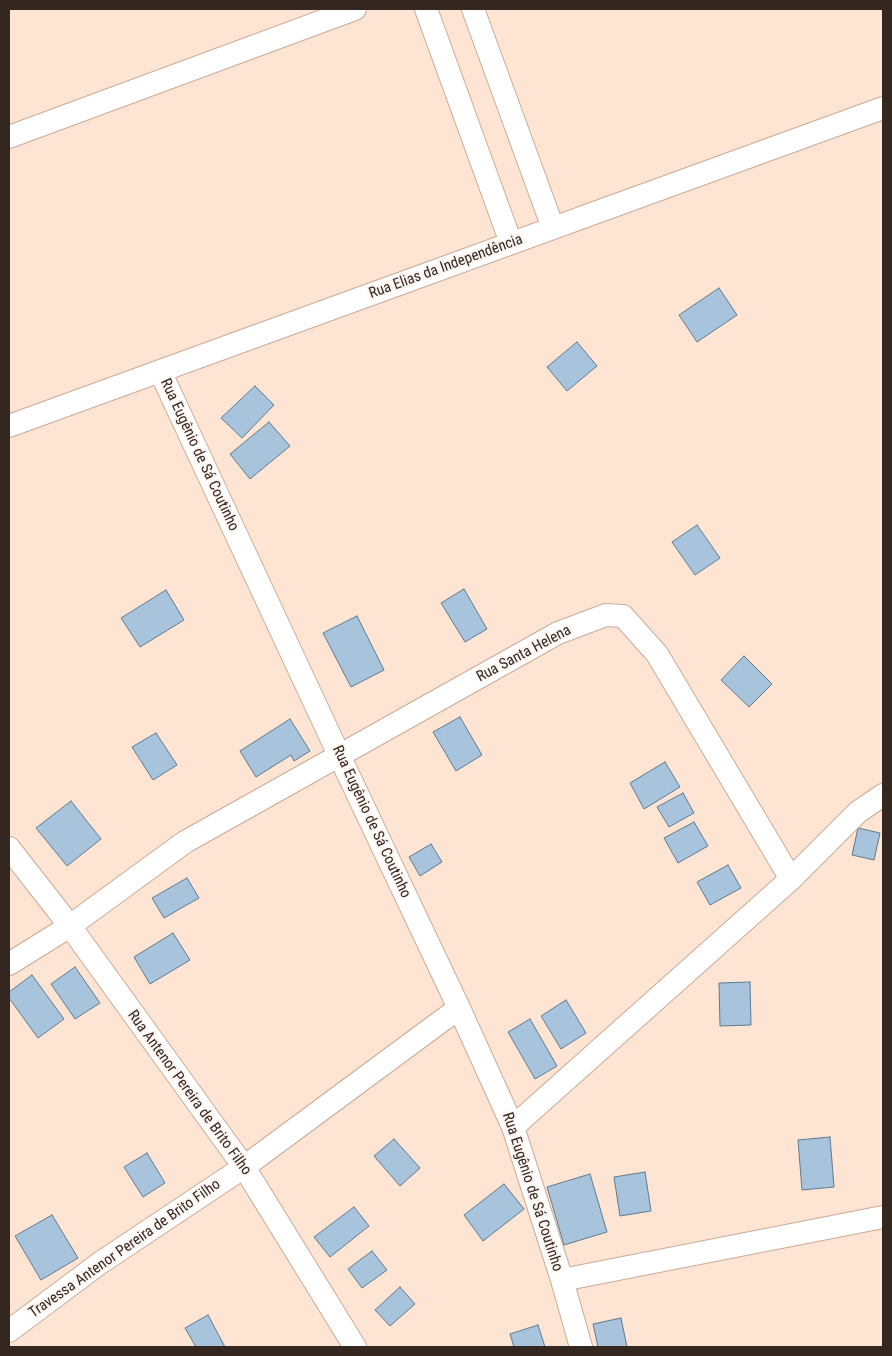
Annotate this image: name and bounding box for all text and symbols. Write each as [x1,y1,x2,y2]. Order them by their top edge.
street label: Rua Elias da Independência [367,231,525,303]
street label: Rua Eugênio de Sá Coutinho [156,376,242,534]
street label: Rua Santa Helena [474,622,574,686]
street label: Rua Eugênio de Sá Coutinho [328,743,414,901]
street label: Rua Antenor Pereira de Brito Filho [123,1007,255,1179]
street label: Rua Eugênio de Sá Coutinho [498,1110,566,1274]
street label: Travessa Antenor Pereira de Brito Filho [26,1176,224,1322]

